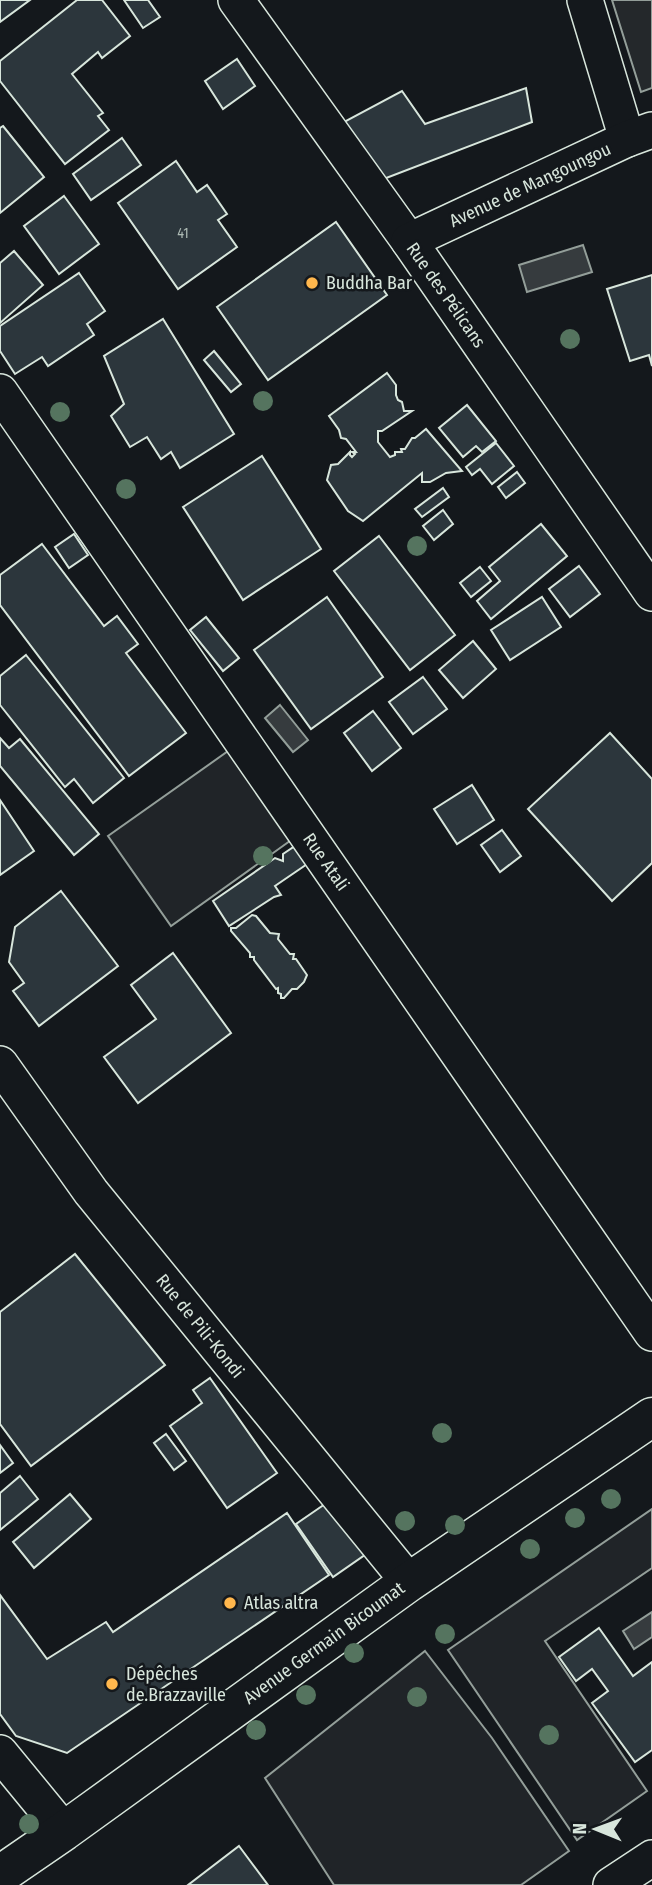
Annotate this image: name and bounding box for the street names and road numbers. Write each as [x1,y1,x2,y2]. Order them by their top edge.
street label: Avenue de Mangoungou [446,138,614,232]
street label: Rue des Pélicans [402,238,491,352]
street label: Rue Atali [298,829,354,895]
street label: Rue de Pili-Kondi [151,1270,249,1382]
street label: Avenue Germain Bicoumat [239,1577,409,1709]

